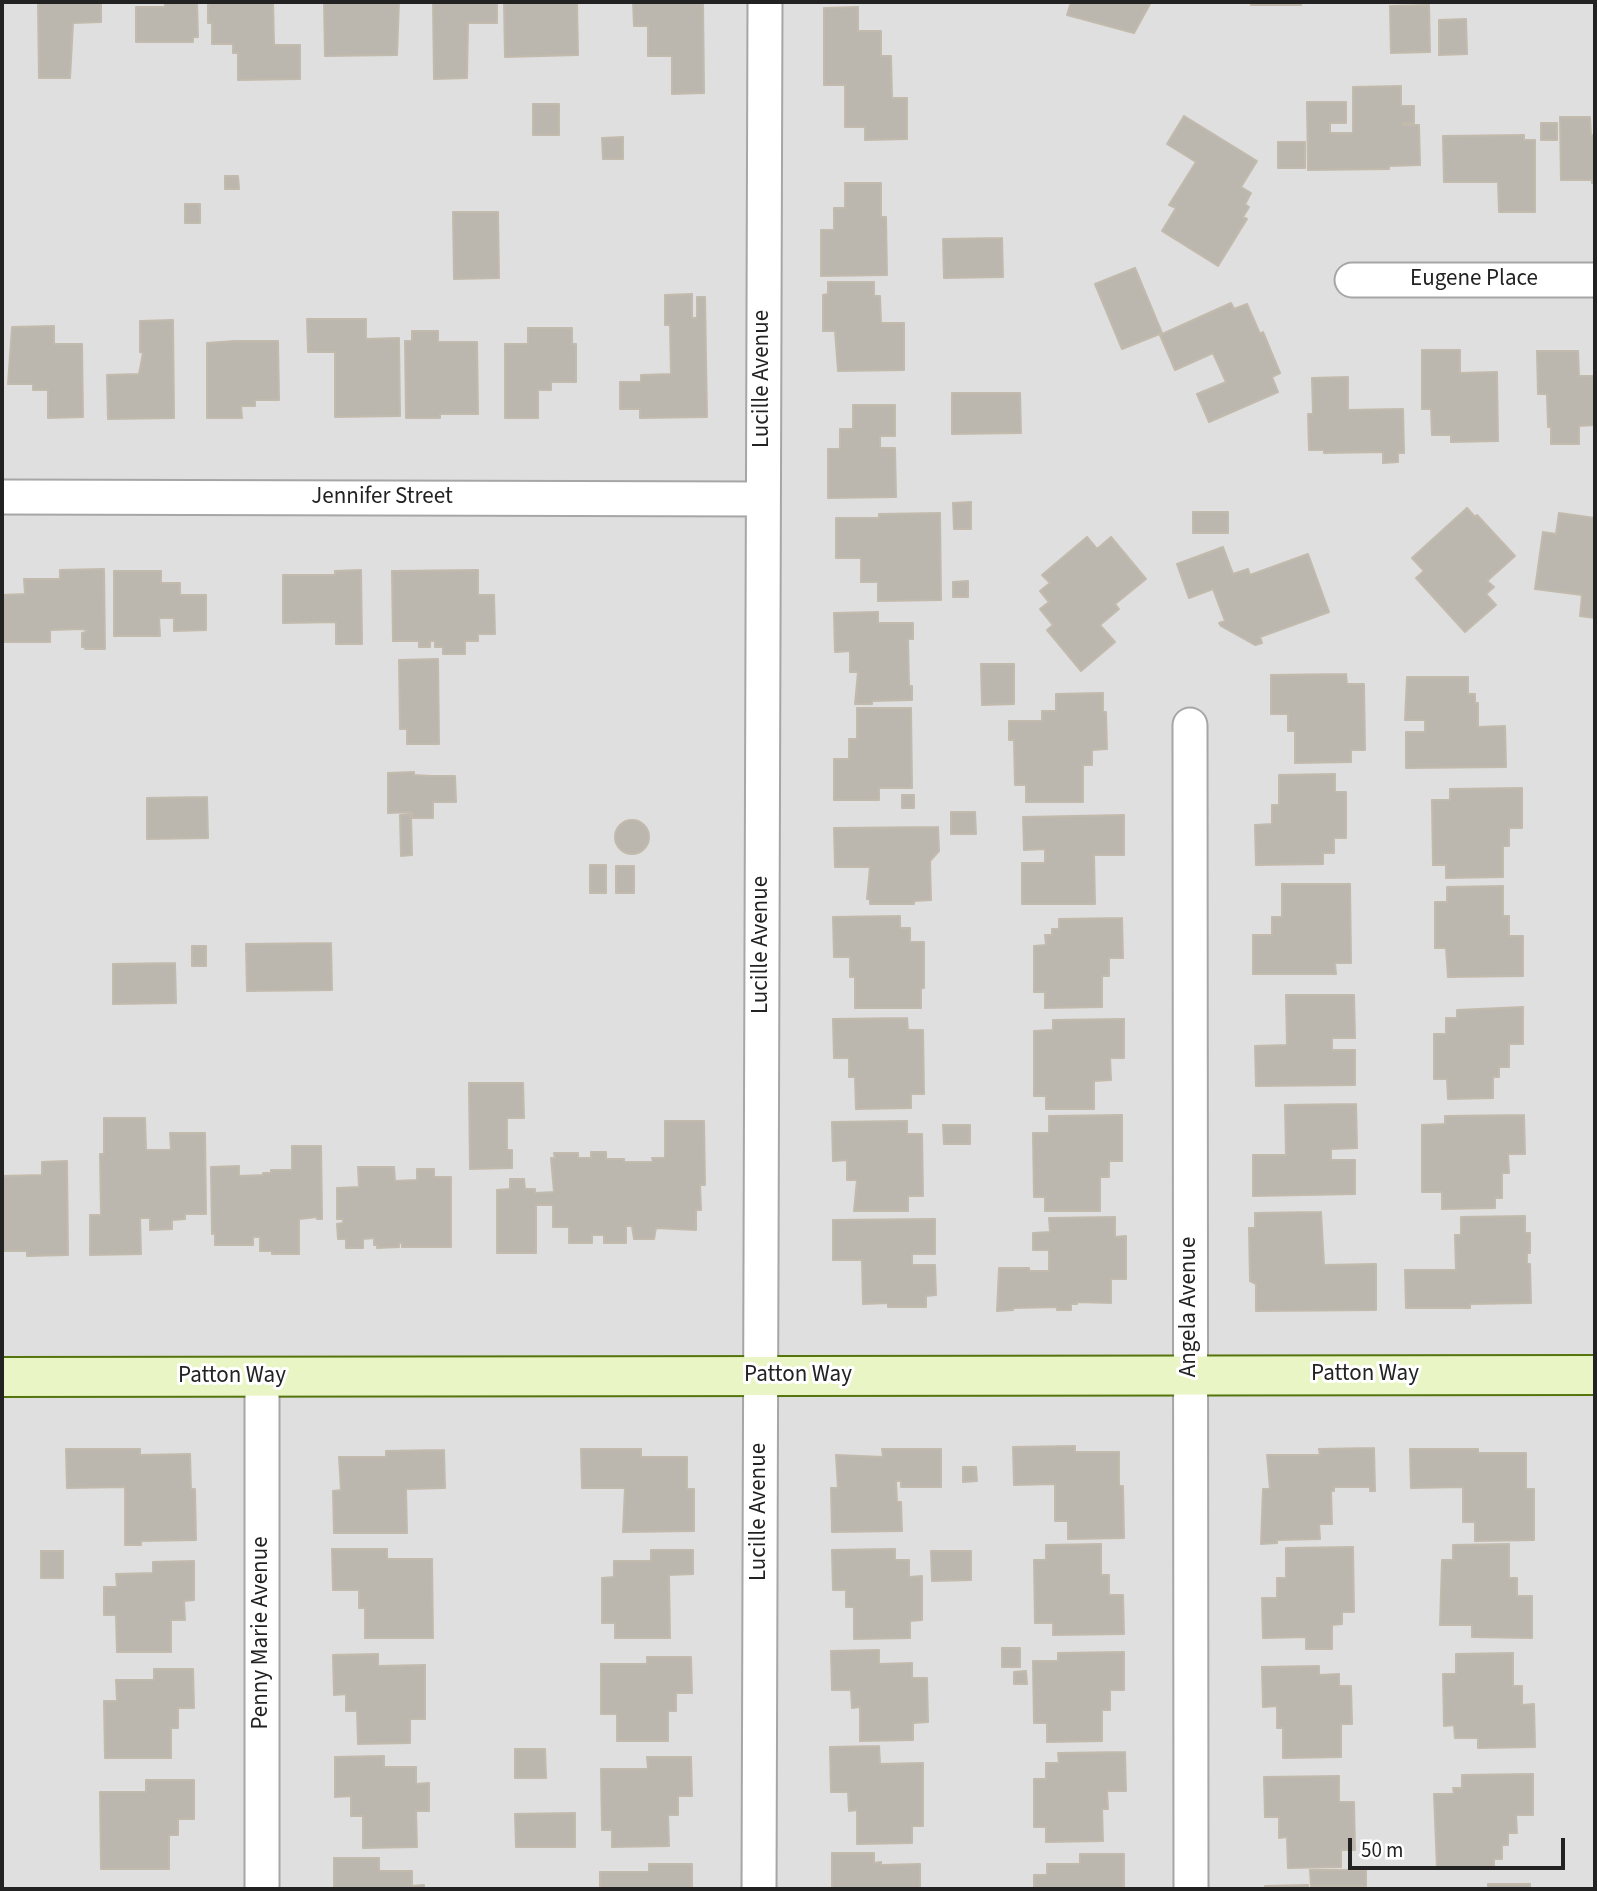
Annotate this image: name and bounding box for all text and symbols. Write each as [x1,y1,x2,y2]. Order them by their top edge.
street label: Eugene Place [1410,266,1538,294]
street label: Lucille Avenue [749,310,777,448]
street label: Jennifer Street [311,484,453,512]
street label: Lucille Avenue [748,876,776,1014]
street label: Angela Avenue [1176,1237,1204,1377]
street label: Patton Way [1311,1361,1419,1389]
street label: Patton Way [744,1362,852,1390]
street label: Patton Way [178,1363,286,1391]
street label: Lucille Avenue [746,1443,774,1581]
street label: Penny Marie Avenue [248,1536,276,1730]
scale bar [1352,1825,1569,1869]
text: 50 m [1361,1835,1403,1865]

